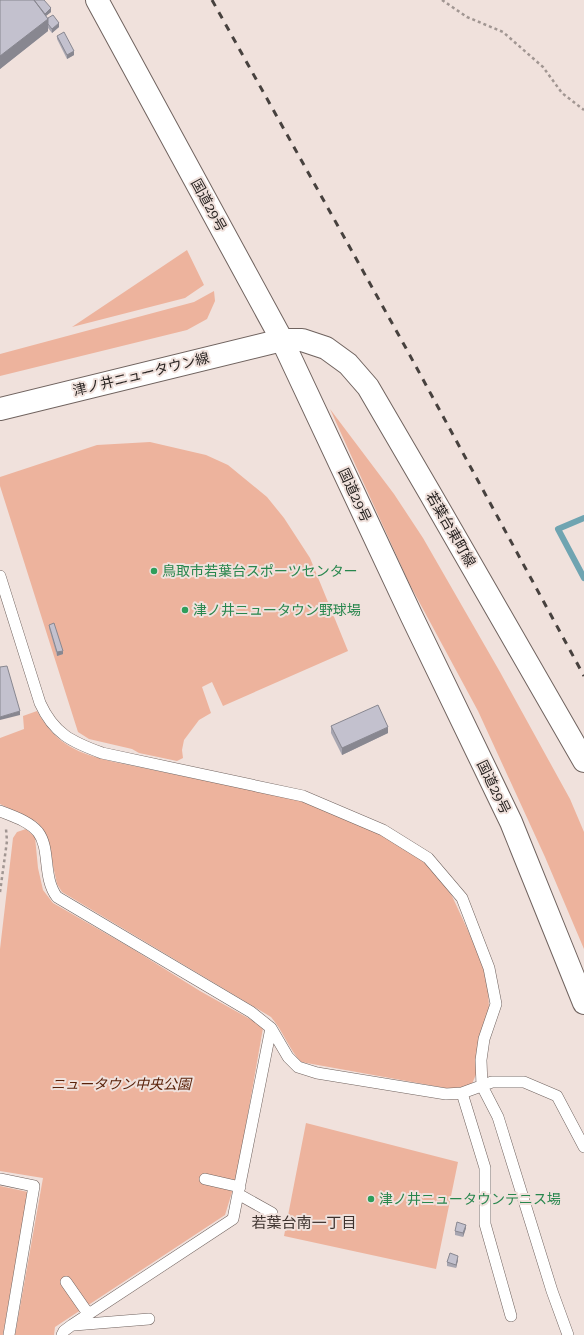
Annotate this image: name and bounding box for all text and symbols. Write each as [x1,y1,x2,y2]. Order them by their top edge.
street label: 国道29号 [188,176,230,234]
street label: 津ノ井ニュータウン線 [71,349,211,399]
street label: 国道29号 [336,465,374,525]
street label: 若葉台東町線 [423,489,479,569]
place label: 鳥取市若葉台スポーツセンター [162,563,358,579]
marker: 鳥取市若葉台スポーツセンター [149,566,159,576]
place label: 津ノ井ニュータウン野球場 [193,602,361,618]
marker: 津ノ井ニュータウン野球場 [180,605,190,615]
street label: 国道29号 [474,758,514,816]
park label: ニュータウン中央公園 [51,1076,193,1092]
place label: 津ノ井ニュータウンテニス場 [379,1191,561,1207]
marker: 津ノ井ニュータウンテニス場 [366,1194,376,1204]
district label: 若葉台南一丁目 [251,1214,357,1232]

